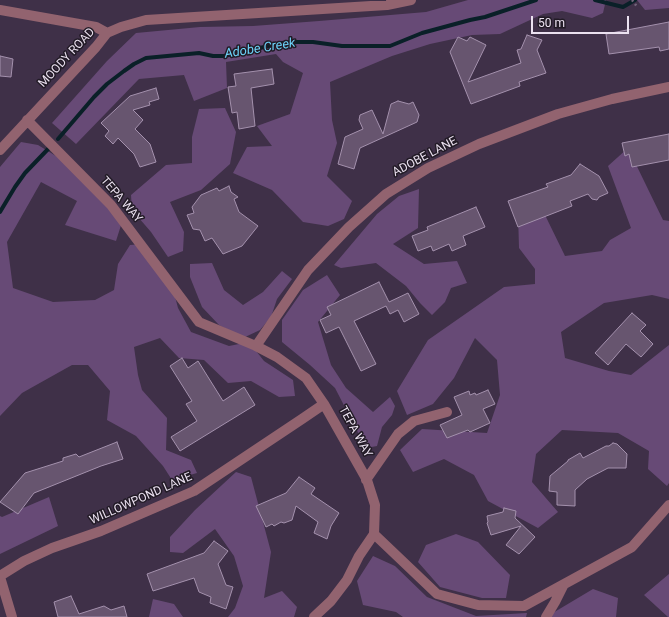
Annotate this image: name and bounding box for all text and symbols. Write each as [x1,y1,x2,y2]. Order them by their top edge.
scale bar [533,8,631,34]
text: 50 m [538,16,565,30]
street label: MOODY ROAD [36,25,98,91]
water label: Adobe Creek [223,36,297,62]
street label: ADOBE LANE [390,134,460,180]
street label: TEPA WAY [97,174,145,226]
street label: TEPA WAY [335,404,375,460]
street label: WILLOWPOND LANE [88,470,194,528]

